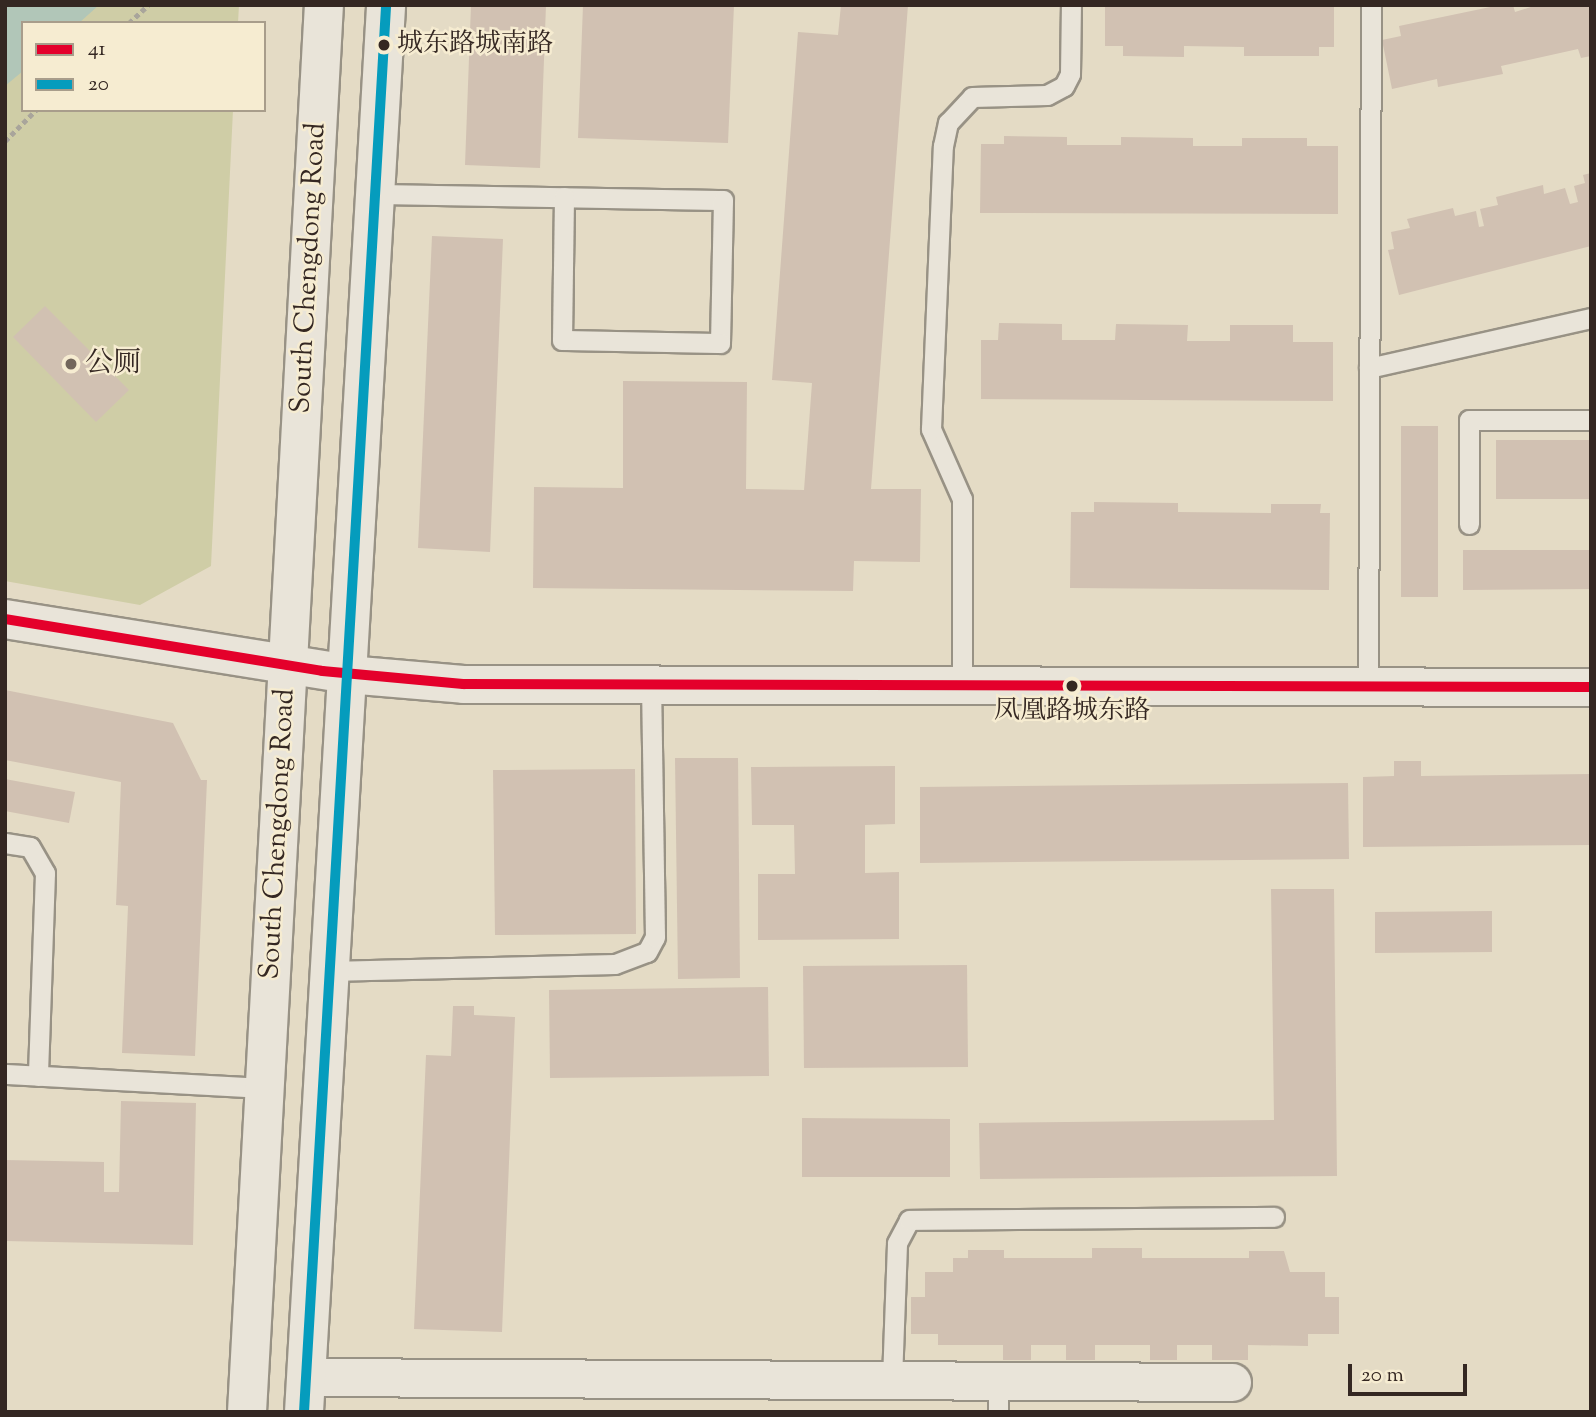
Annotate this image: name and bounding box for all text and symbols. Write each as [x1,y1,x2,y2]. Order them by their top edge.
legend [21,21,266,112]
place label: 城东路城南路 [397,29,553,61]
text: 41 [88,35,106,65]
marker: 城东路城南路 [377,38,391,52]
text: 20 [88,70,109,100]
street label: South Chengdong Road [285,122,333,414]
place label: 公厕 [85,347,141,381]
marker: 公厕 [63,356,79,372]
marker: 凤凰路城东路 [1065,679,1079,693]
street label: South Chengdong Road [254,688,302,980]
place label: 凤凰路城东路 [994,696,1150,728]
scale bar [1351,1350,1470,1394]
text: 20 m [1361,1361,1404,1391]

